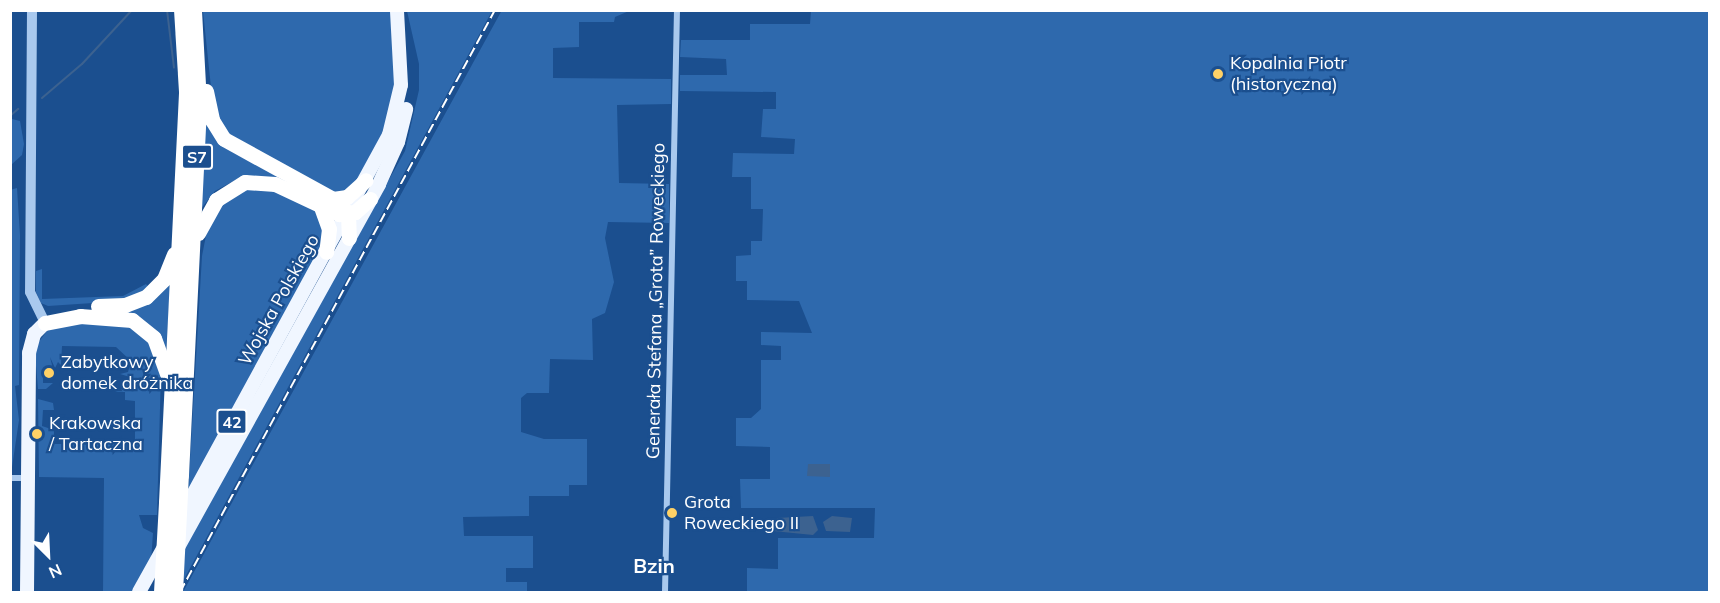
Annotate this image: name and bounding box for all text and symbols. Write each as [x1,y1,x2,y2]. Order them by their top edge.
place label: Kopalnia Piotr (historyczna) [1230,53,1347,96]
marker: Kopalnia Piotr (historyczna) [1211,67,1225,81]
street label: Generała Stefana „Grota” Roweckiego [642,143,670,459]
road number: S7 [180,144,214,170]
street label: Wojska Polskiego [234,231,324,369]
place label: Zabytkowy domek dróżnika [61,352,193,394]
marker: Zabytkowy domek dróżnika [42,366,56,380]
road number: 42 [216,409,248,435]
place label: Krakowska / Tartaczna [49,413,143,456]
marker: Krakowska / Tartaczna [30,427,44,441]
place label: Grota Roweckiego II [684,492,799,534]
marker: Grota Roweckiego II [665,506,679,520]
north arrow [18,525,78,585]
district label: Bzin [633,553,675,577]
text: N [46,560,65,583]

